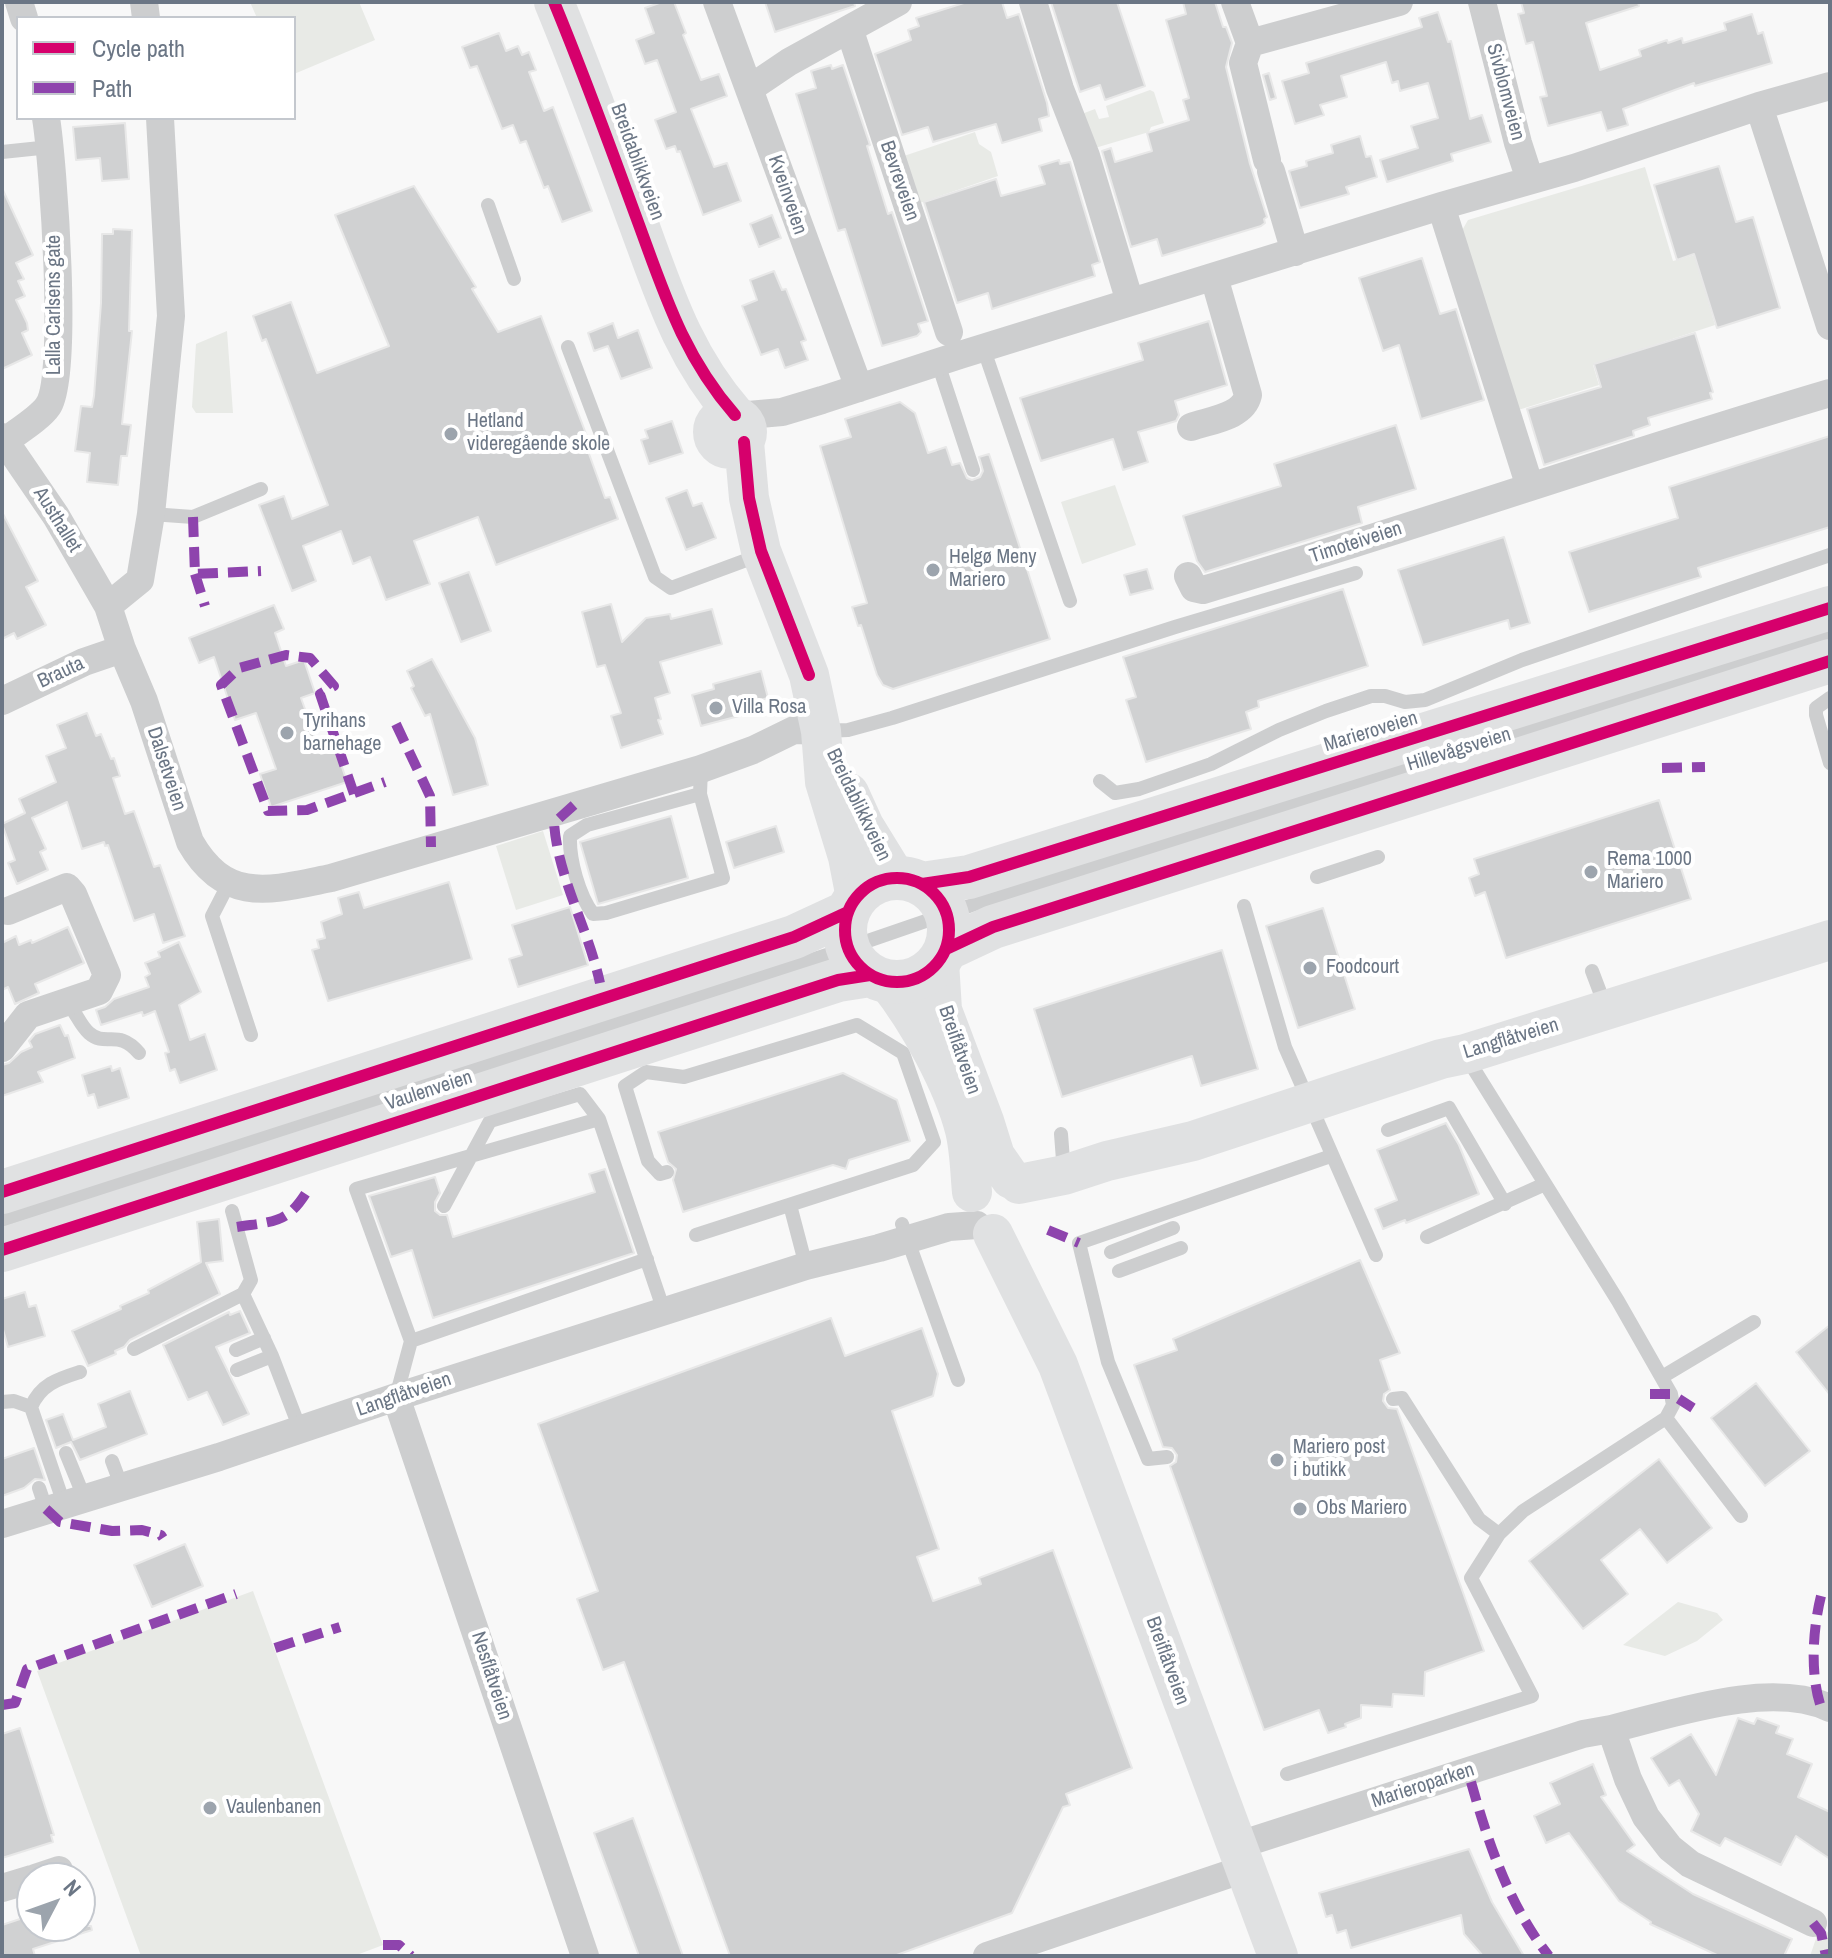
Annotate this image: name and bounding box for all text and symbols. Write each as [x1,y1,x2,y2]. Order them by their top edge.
legend [16,16,296,120]
text: Cycle path [92,32,185,64]
street label: Sivblomveien [1481,41,1529,143]
text: Path [92,72,133,104]
street label: Breidablikkveien [605,100,669,224]
street label: Bevreveien [874,138,924,224]
street label: Kveinveien [762,152,812,238]
street label: Lalla Carlsens gate [43,235,67,375]
place label: Hetland videregående skole [467,410,610,457]
marker: Hetland videregående skole [442,425,460,443]
street label: Austhallet [28,483,86,557]
street label: Timoteiveien [1307,517,1405,569]
place label: Helgø Meny Mariero [949,546,1036,593]
marker: Helgø Meny Mariero [924,561,942,579]
street label: Brauta [34,652,88,694]
place label: Villa Rosa [732,696,806,720]
marker: Villa Rosa [707,699,725,717]
street label: Marieroveien [1321,706,1421,758]
place label: Tyrihans barnehage [303,710,381,757]
street label: Hillevågsveien [1404,723,1514,777]
street label: Dalsetveien [141,724,191,814]
marker: Tyrihans barnehage [278,724,296,742]
street label: Breidablikkveien [820,745,896,865]
place label: Rema 1000 Mariero [1607,848,1692,895]
marker: Rema 1000 Mariero [1582,863,1600,881]
place label: Foodcourt [1326,956,1399,980]
marker: Foodcourt [1301,959,1319,977]
street label: Breiflåtveien [933,1003,985,1097]
street label: Langflåtveien [1460,1013,1562,1065]
street label: Vaulenveien [383,1066,475,1116]
street label: Langflåtveien [354,1368,454,1422]
place label: Mariero post i butikk [1293,1436,1385,1483]
marker: Mariero post i butikk [1268,1451,1286,1469]
place label: Obs Mariero [1316,1497,1407,1521]
marker: Obs Mariero [1291,1500,1309,1518]
street label: Breiflåtveien [1140,1614,1194,1708]
street label: Nesflåtveien [466,1629,516,1723]
street label: Marieroparken [1369,1758,1477,1814]
place label: Vaulenbanen [226,1796,321,1820]
marker: Vaulenbanen [201,1799,219,1817]
north arrow [16,1862,96,1942]
text: N [57,1873,88,1902]

